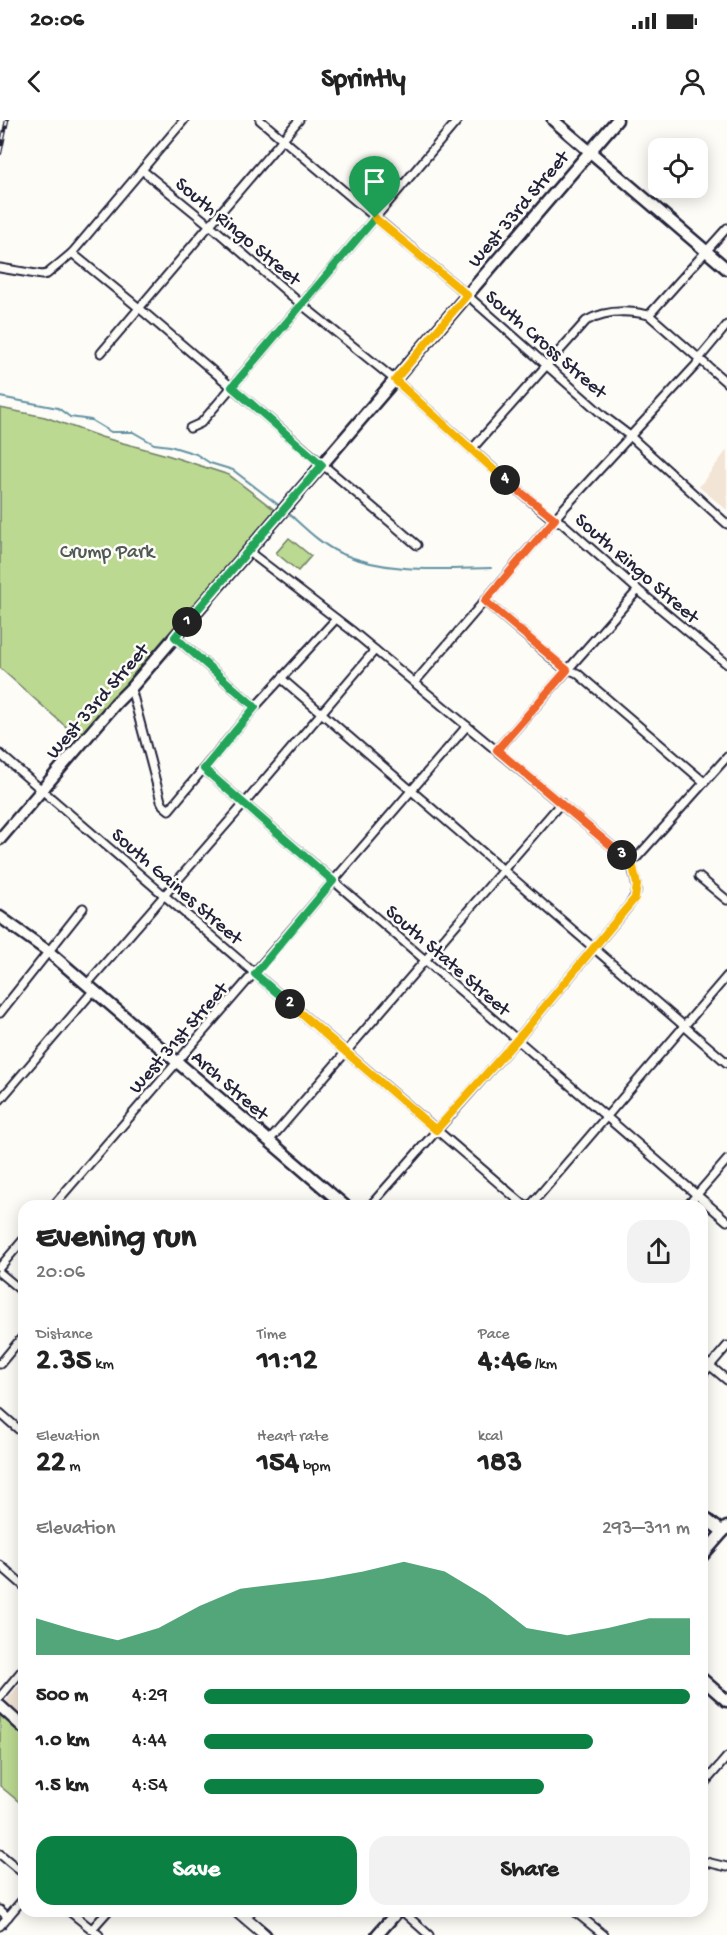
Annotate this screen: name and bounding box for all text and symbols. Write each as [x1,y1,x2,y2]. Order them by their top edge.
text: 20:06 [30,8,84,34]
icon: back [18,65,51,98]
text: Sprintly [321,65,406,97]
icon: person [676,65,709,98]
map controls [648,138,708,198]
button: locate [648,138,708,198]
street label: West 33rd Street [464,146,576,273]
pin [349,156,400,218]
icon: arrive [358,165,391,198]
street label: South Ringo Street [169,173,306,293]
street label: South Cross Street [479,287,612,406]
pin: 4 [490,465,520,495]
text: 4 [501,470,509,489]
street label: South Ringo Street [569,510,704,631]
park label: Crump Park [60,542,156,565]
pin: 1 [172,607,202,637]
text: 1 [184,612,190,631]
street label: West 33rd Street [42,639,156,765]
street label: South Gaines Street [106,825,247,952]
pin: 3 [607,840,637,870]
text: 3 [618,845,626,864]
street label: South State Street [380,901,515,1023]
street label: West 31st Street [125,978,235,1100]
pin: 2 [275,989,305,1019]
text: 2 [286,994,294,1013]
street label: Arch Street [186,1047,273,1128]
text: Evening run [36,1220,196,1258]
button: share [627,1220,690,1283]
text: 20:06 [36,1262,85,1285]
text: Distance [36,1326,93,1345]
text: Time [257,1326,286,1345]
text: Pace [478,1326,509,1345]
text: 2.35 [36,1345,91,1380]
text: 11:12 [257,1345,317,1380]
text: 4:46 [478,1345,531,1380]
text: km [91,1356,114,1375]
text: /km [531,1356,557,1375]
text: Elevation [36,1428,100,1447]
text: Heart rate [257,1428,329,1447]
text: kcal [478,1428,503,1447]
text: 22 [36,1447,65,1482]
text: 154 [257,1447,299,1482]
text: 183 [478,1447,522,1482]
text: m [65,1458,81,1477]
text: bpm [299,1458,331,1477]
text: Elevation [36,1518,116,1541]
text: 293–311 m [602,1518,690,1541]
text: 500 m [36,1685,88,1708]
text: 4:29 [132,1685,168,1708]
text: 1.0 km [36,1730,90,1753]
text: 4:44 [132,1730,167,1753]
text: 1.5 km [36,1775,89,1798]
text: 4:54 [132,1775,168,1798]
button: Save [36,1836,357,1905]
button: Share [369,1836,690,1905]

